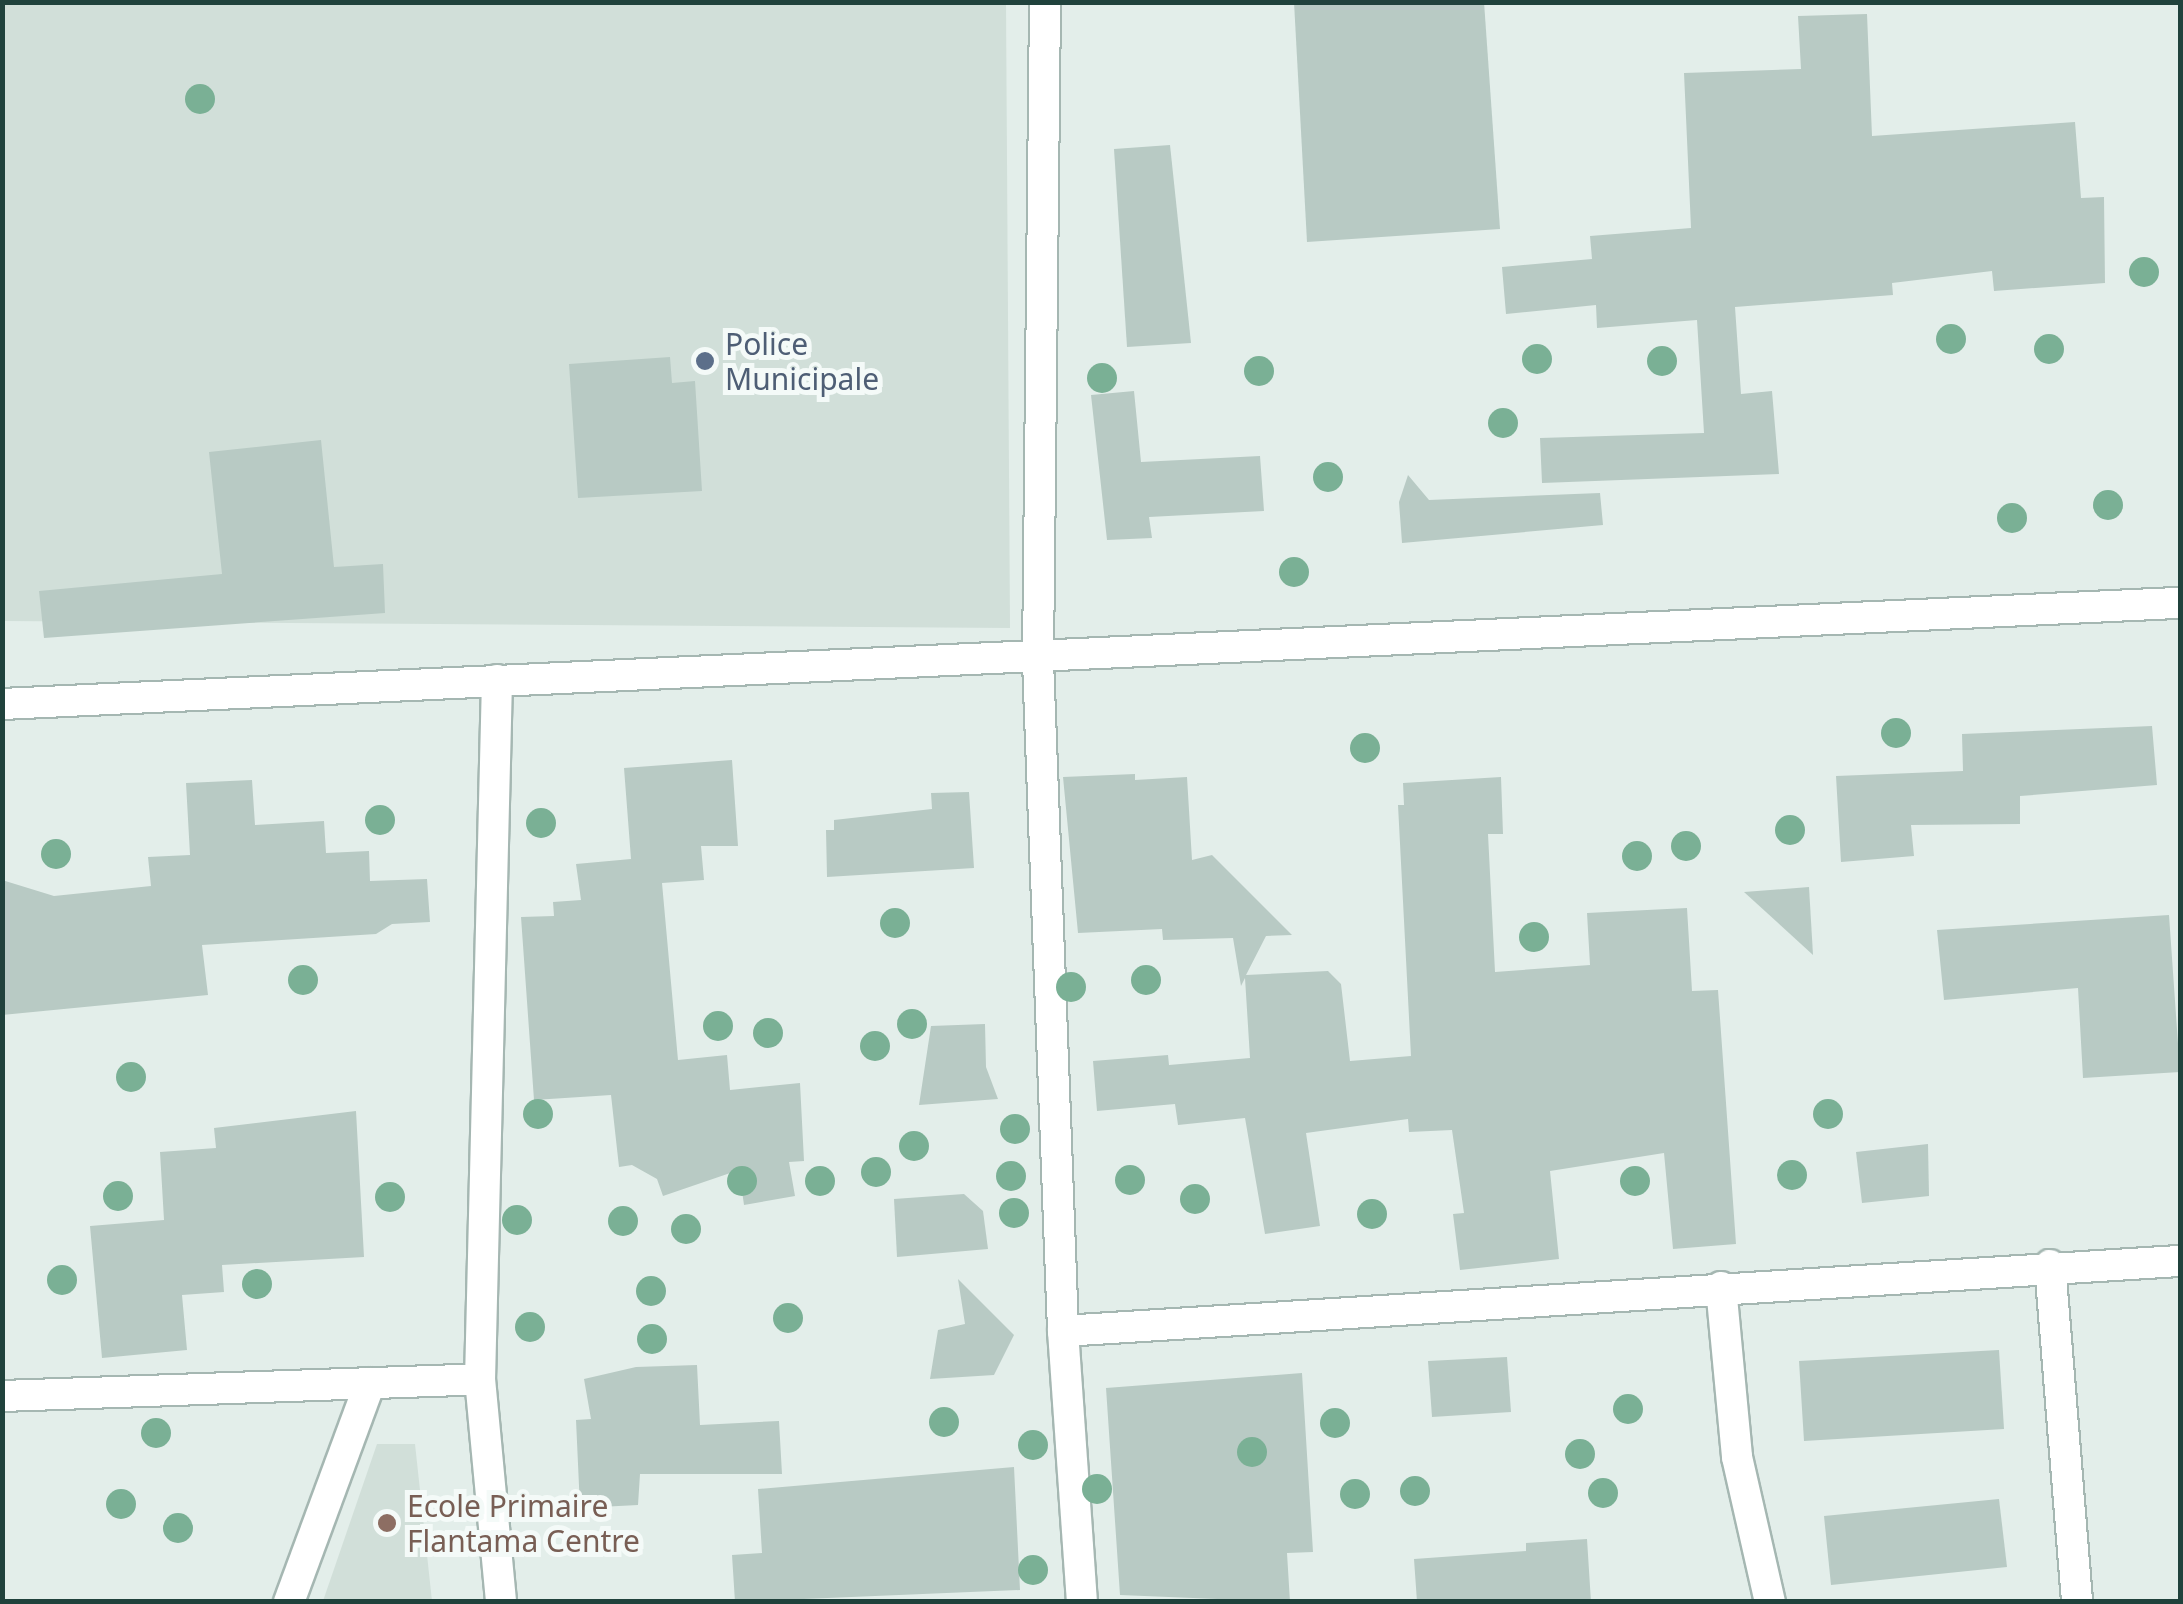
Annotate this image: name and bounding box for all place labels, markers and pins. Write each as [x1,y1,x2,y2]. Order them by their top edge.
place label: Police Municipale [725,326,879,396]
marker: Police Municipale [694,350,716,372]
place label: Ecole Primaire Flantama Centre [407,1488,640,1558]
marker: Ecole Primaire Flantama Centre [376,1512,398,1534]

